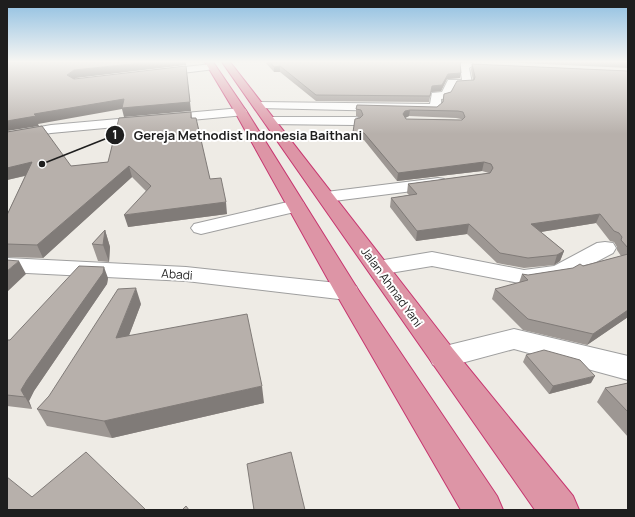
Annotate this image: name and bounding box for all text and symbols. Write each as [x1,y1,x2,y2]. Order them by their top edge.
callout: Gereja Methodist Indonesia Baithani [105,123,370,148]
text: 1 [112,126,118,143]
text: Gereja Methodist Indonesia Baithani [134,126,362,144]
street label: Jalan Ahmad Yani [357,244,427,330]
street label: Abadi [161,264,193,284]

